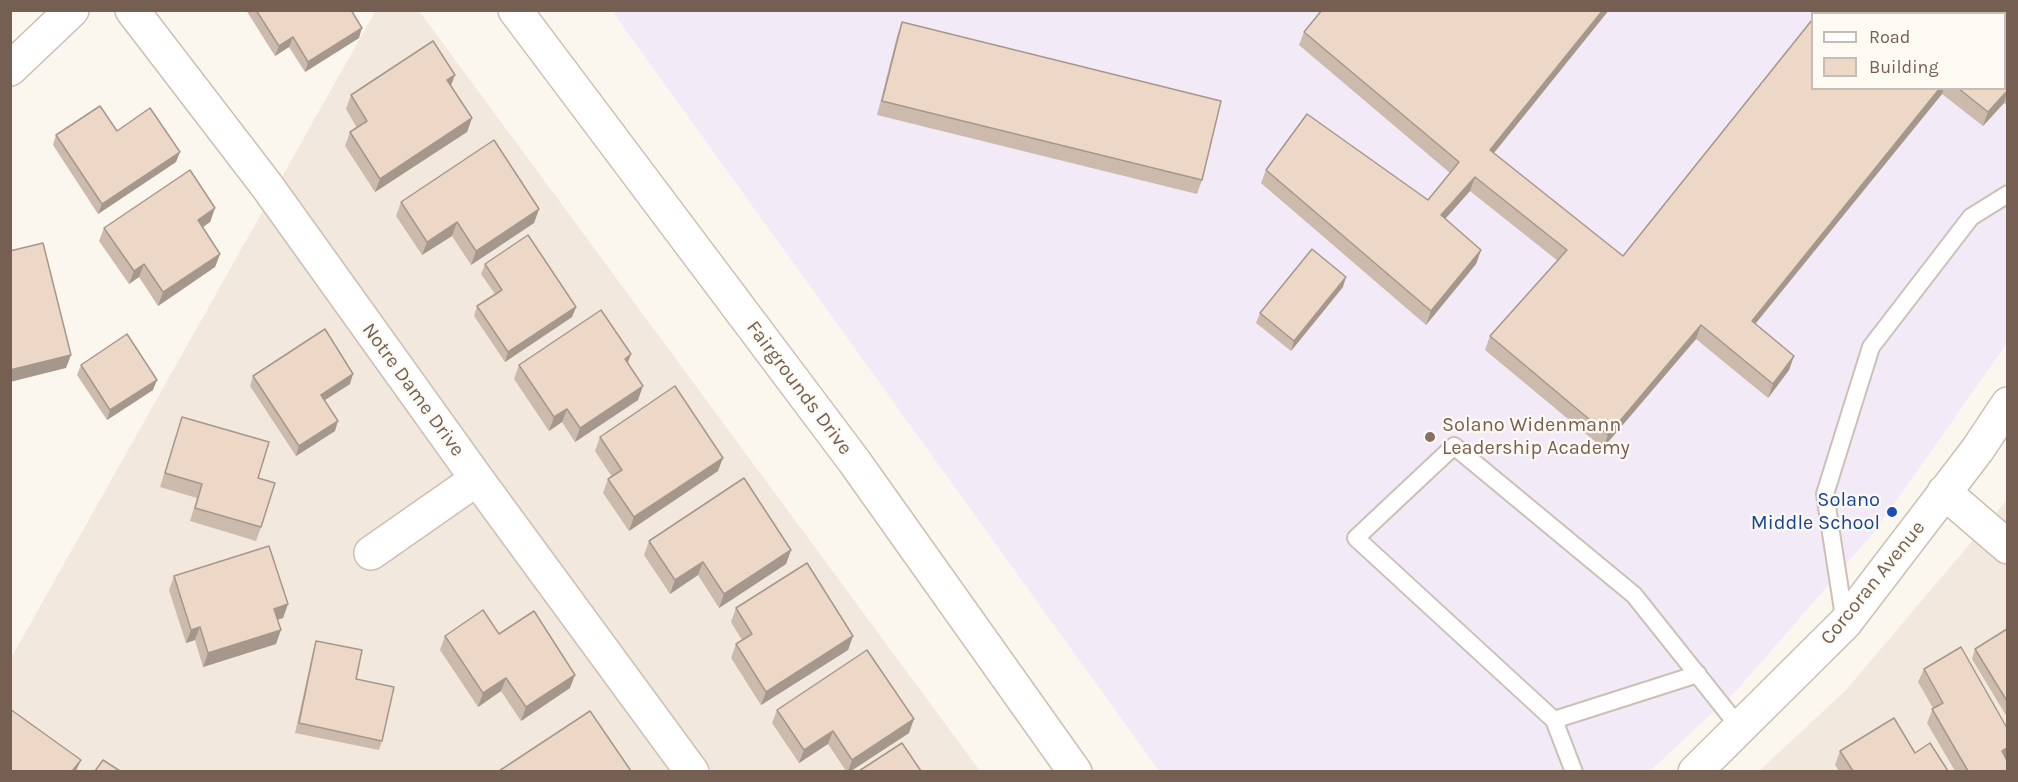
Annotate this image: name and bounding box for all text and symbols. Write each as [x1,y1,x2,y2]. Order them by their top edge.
legend [1811,12,2006,90]
text: Road [1869,26,1910,48]
text: Building [1869,56,1939,78]
street label: Fairgrounds Drive [741,316,857,460]
street label: Notre Dame Drive [357,319,469,461]
place label: Solano Widenmann Leadership Academy [1442,413,1630,460]
marker: Solano Widenmann Leadership Academy [1423,430,1437,444]
place label: Solano Middle School [1751,488,1880,535]
marker: Solano Middle School [1885,505,1899,519]
street label: Corcoran Avenue [1816,516,1930,650]

